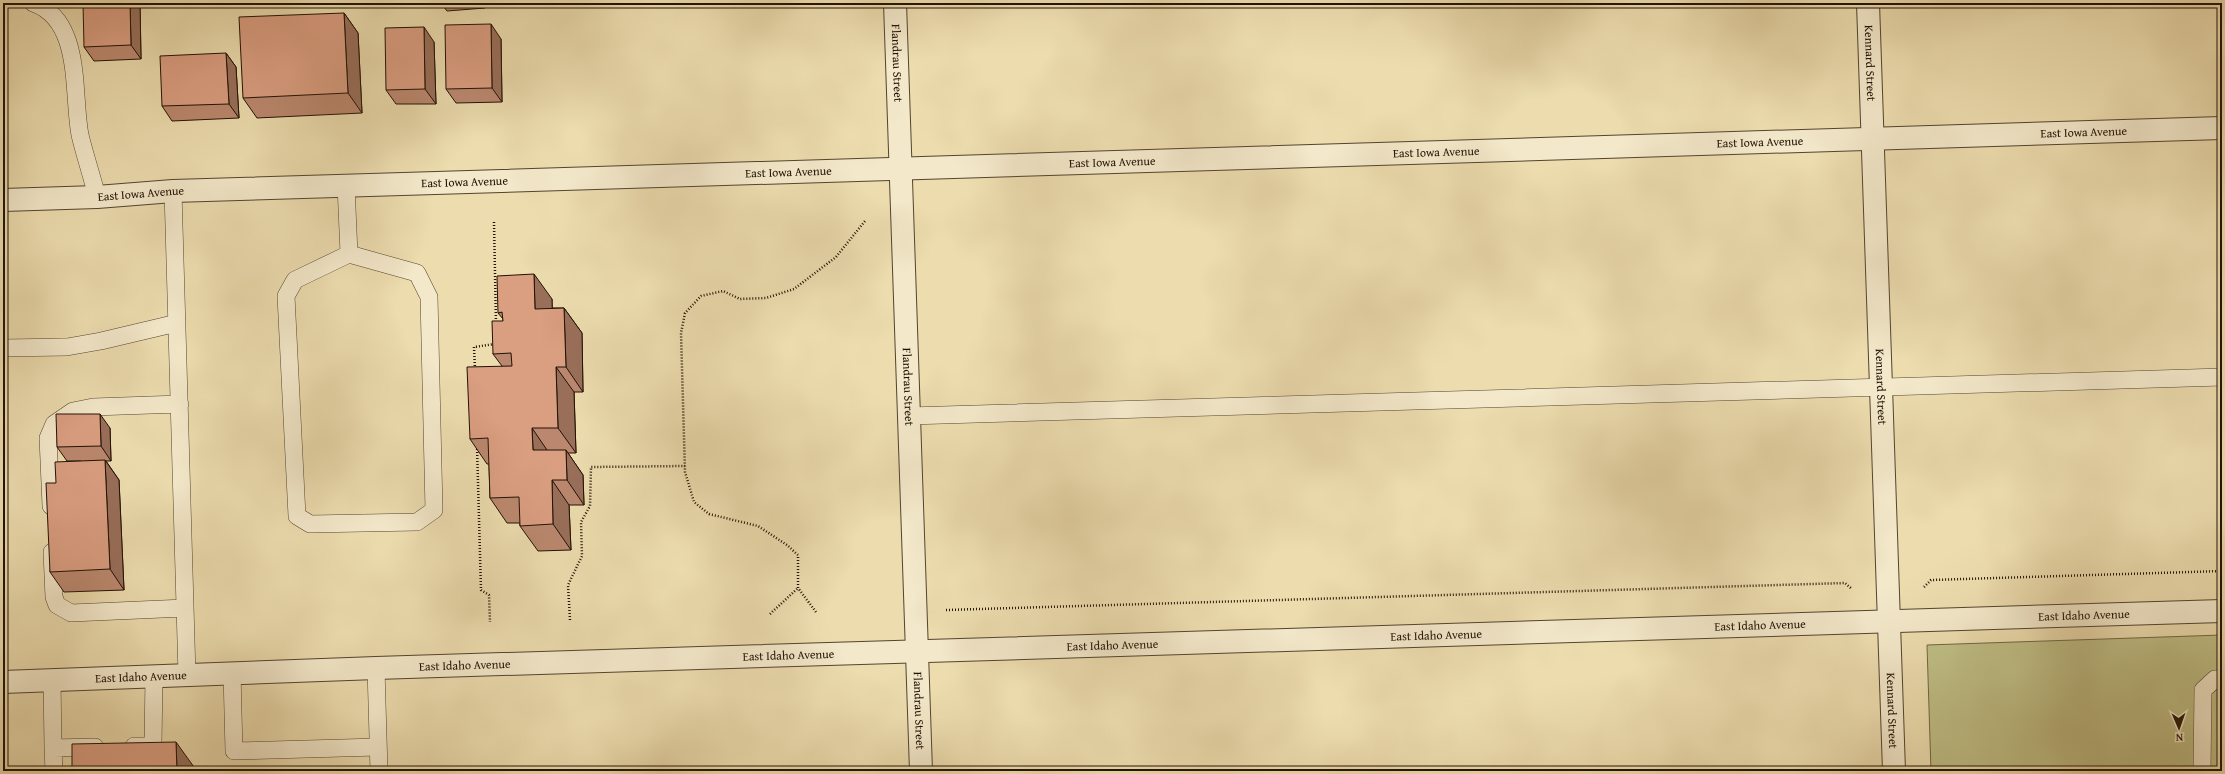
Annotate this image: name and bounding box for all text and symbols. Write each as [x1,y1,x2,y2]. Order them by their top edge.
street label: Flandrau Street [888,24,907,103]
street label: Kennard Street [1861,25,1880,102]
street label: East Iowa Avenue [2040,122,2128,142]
street label: East Iowa Avenue [1716,132,1804,152]
street label: East Iowa Avenue [1393,142,1480,161]
street label: East Iowa Avenue [1069,152,1156,171]
street label: East Iowa Avenue [745,162,832,181]
street label: East Iowa Avenue [421,172,509,191]
street label: East Iowa Avenue [97,182,185,205]
street label: Flandrau Street [899,347,918,427]
street label: Kennard Street [1872,348,1891,426]
street label: East Idaho Avenue [2038,605,2130,625]
street label: East Idaho Avenue [1714,615,1806,635]
street label: East Idaho Avenue [1390,625,1483,645]
street label: East Idaho Avenue [1066,635,1159,655]
street label: East Idaho Avenue [742,645,835,665]
street label: East Idaho Avenue [419,655,511,675]
street label: East Idaho Avenue [95,666,187,687]
street label: Flandrau Street [910,671,929,751]
street label: Kennard Street [1883,672,1902,750]
north arrow [2159,708,2199,748]
text: N [2175,730,2183,746]

